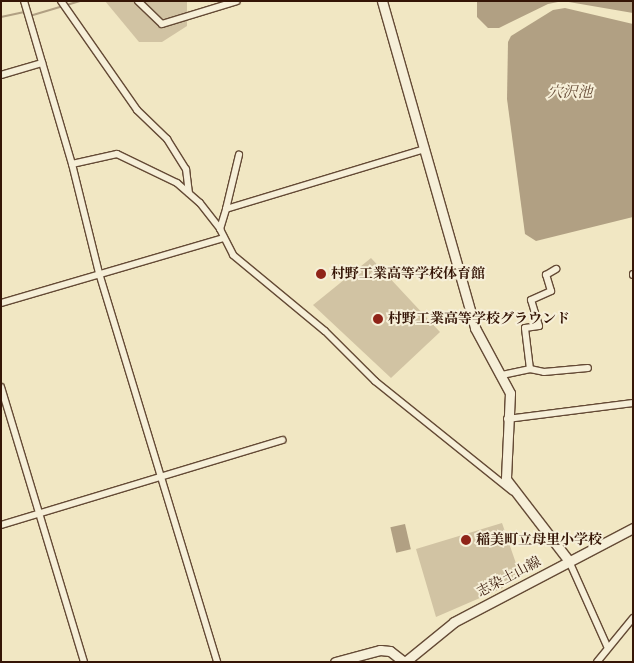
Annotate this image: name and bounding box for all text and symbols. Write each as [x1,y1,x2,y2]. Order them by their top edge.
water label: 穴沢池 [548,84,592,102]
place label: 村野工業高等学校体育館 [331,266,485,282]
marker: 村野工業高等学校体育館 [315,268,327,280]
place label: 村野工業高等学校グラウンド [388,311,570,327]
marker: 村野工業高等学校グラウンド [372,313,384,325]
place label: 稲美町立母里小学校 [476,532,602,548]
marker: 稲美町立母里小学校 [460,534,472,546]
street label: 志染土山線 [474,553,544,601]

